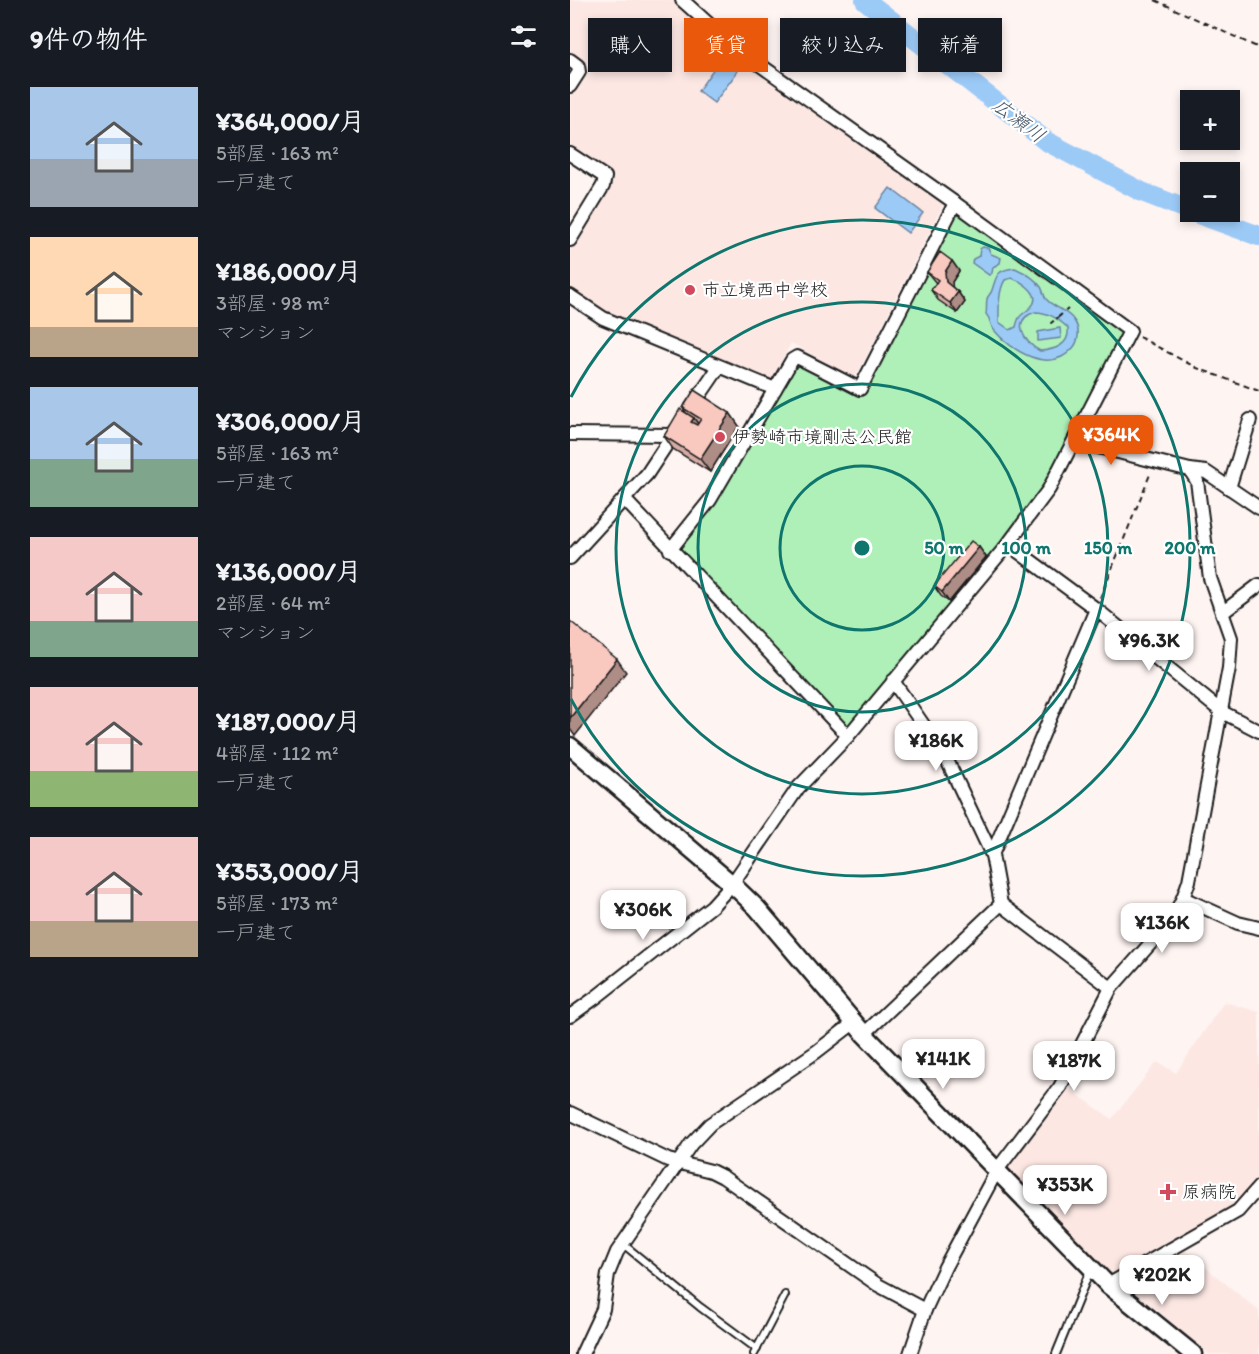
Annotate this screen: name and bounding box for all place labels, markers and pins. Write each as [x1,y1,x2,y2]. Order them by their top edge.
place label: 市立境西中学校 [702,279,828,301]
marker: 市立境西中学校 [683,283,697,297]
pin: ¥364K [1069,415,1153,466]
place label: 伊勢崎市境剛志公民館 [732,426,912,448]
marker: 伊勢崎市境剛志公民館 [713,430,727,444]
centre of rings [852,538,872,558]
pin: ¥96.3K [1100,621,1198,672]
pin: ¥186K [894,721,978,772]
pin: ¥306K [601,890,685,941]
pin: ¥136K [1120,903,1204,954]
pin: ¥141K [901,1039,985,1090]
pin: ¥187K [1032,1041,1116,1092]
pin: ¥353K [1023,1165,1107,1216]
place label: 原病院 [1182,1181,1236,1203]
marker: 原病院 [1159,1183,1177,1201]
pin: ¥202K [1120,1255,1204,1306]

